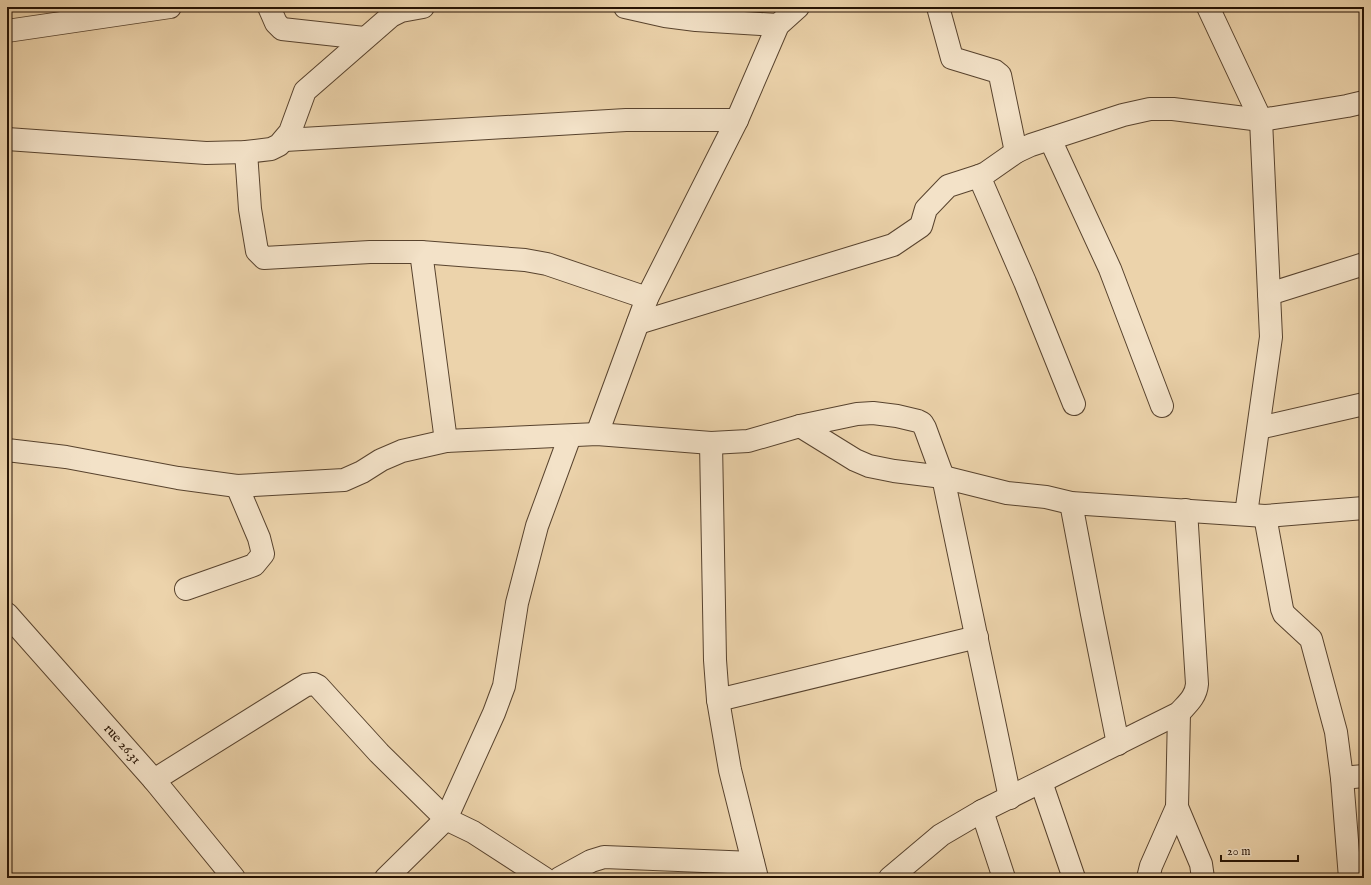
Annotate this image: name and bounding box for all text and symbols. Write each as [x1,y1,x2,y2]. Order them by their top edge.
street label: rue 26.31 [100,720,145,768]
scale bar [1221,837,1298,863]
text: 20 m [1227,844,1250,859]

